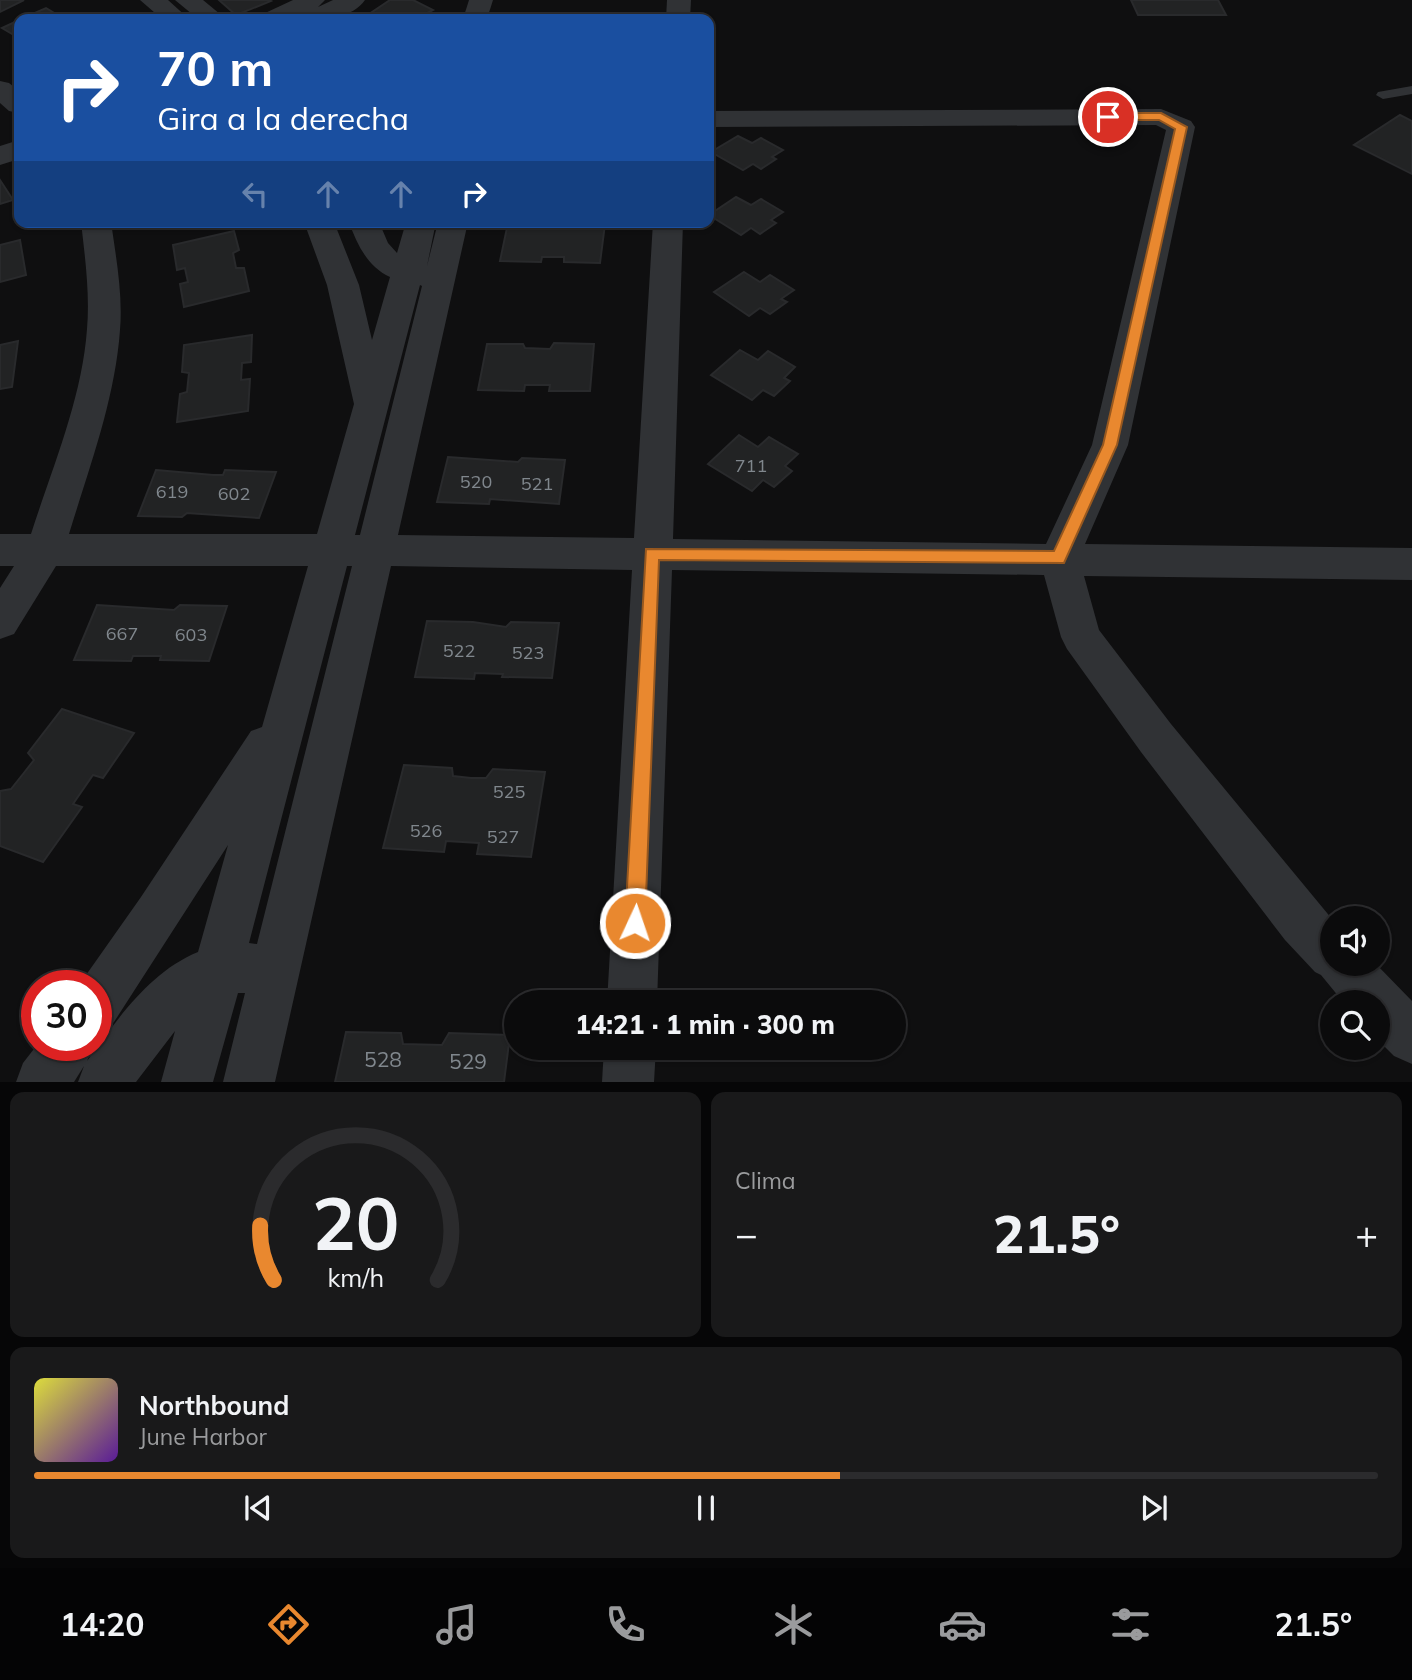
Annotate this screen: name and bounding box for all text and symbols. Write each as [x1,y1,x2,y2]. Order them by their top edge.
text: 70 m [157,37,273,98]
icon: right [42,42,133,133]
pin [1078,87,1138,147]
text: Gira a la derecha [157,98,409,138]
icon: arrive [1089,98,1127,136]
icon: left [236,175,274,213]
icon: ahead [309,175,347,213]
icon: ahead [382,175,420,213]
icon: right [455,175,493,213]
house number: 711 [735,454,767,477]
house number: 520 [460,470,492,493]
house number: 521 [521,472,553,495]
house number: 619 [156,480,188,503]
house number: 602 [218,482,250,505]
house number: 667 [106,622,138,645]
house number: 603 [175,623,207,646]
house number: 522 [443,639,475,662]
house number: 523 [512,641,544,664]
house number: 525 [493,780,525,803]
house number: 526 [410,819,442,842]
house number: 527 [487,825,519,848]
position arrow [598,886,672,960]
map controls [1320,906,1390,1060]
button: sound [1320,906,1390,976]
speed limit sign: 30 [21,970,112,1061]
button: search [1320,990,1390,1060]
text: 14:21 · 1 min · 300 m [575,1008,835,1041]
house number: 528 [364,1046,402,1072]
house number: 529 [449,1048,487,1074]
text: Clima [735,1166,796,1195]
text: 20 [312,1178,399,1269]
text: 21.5° [993,1201,1120,1266]
text: − [735,1210,758,1258]
text: + [1355,1210,1378,1258]
text: km/h [327,1262,384,1293]
text: Northbound [139,1389,289,1422]
text: June Harbor [139,1422,267,1451]
icon: previous [239,1489,277,1527]
icon: pause [687,1489,725,1527]
icon: next [1135,1489,1173,1527]
icon: directions [264,1600,313,1649]
icon: music [432,1600,481,1649]
icon: phone [601,1600,650,1649]
icon: climate [769,1600,818,1649]
icon: car [938,1600,987,1649]
icon: filters [1106,1600,1155,1649]
text: 14:20 [60,1604,144,1644]
text: 21.5° [1275,1604,1352,1644]

